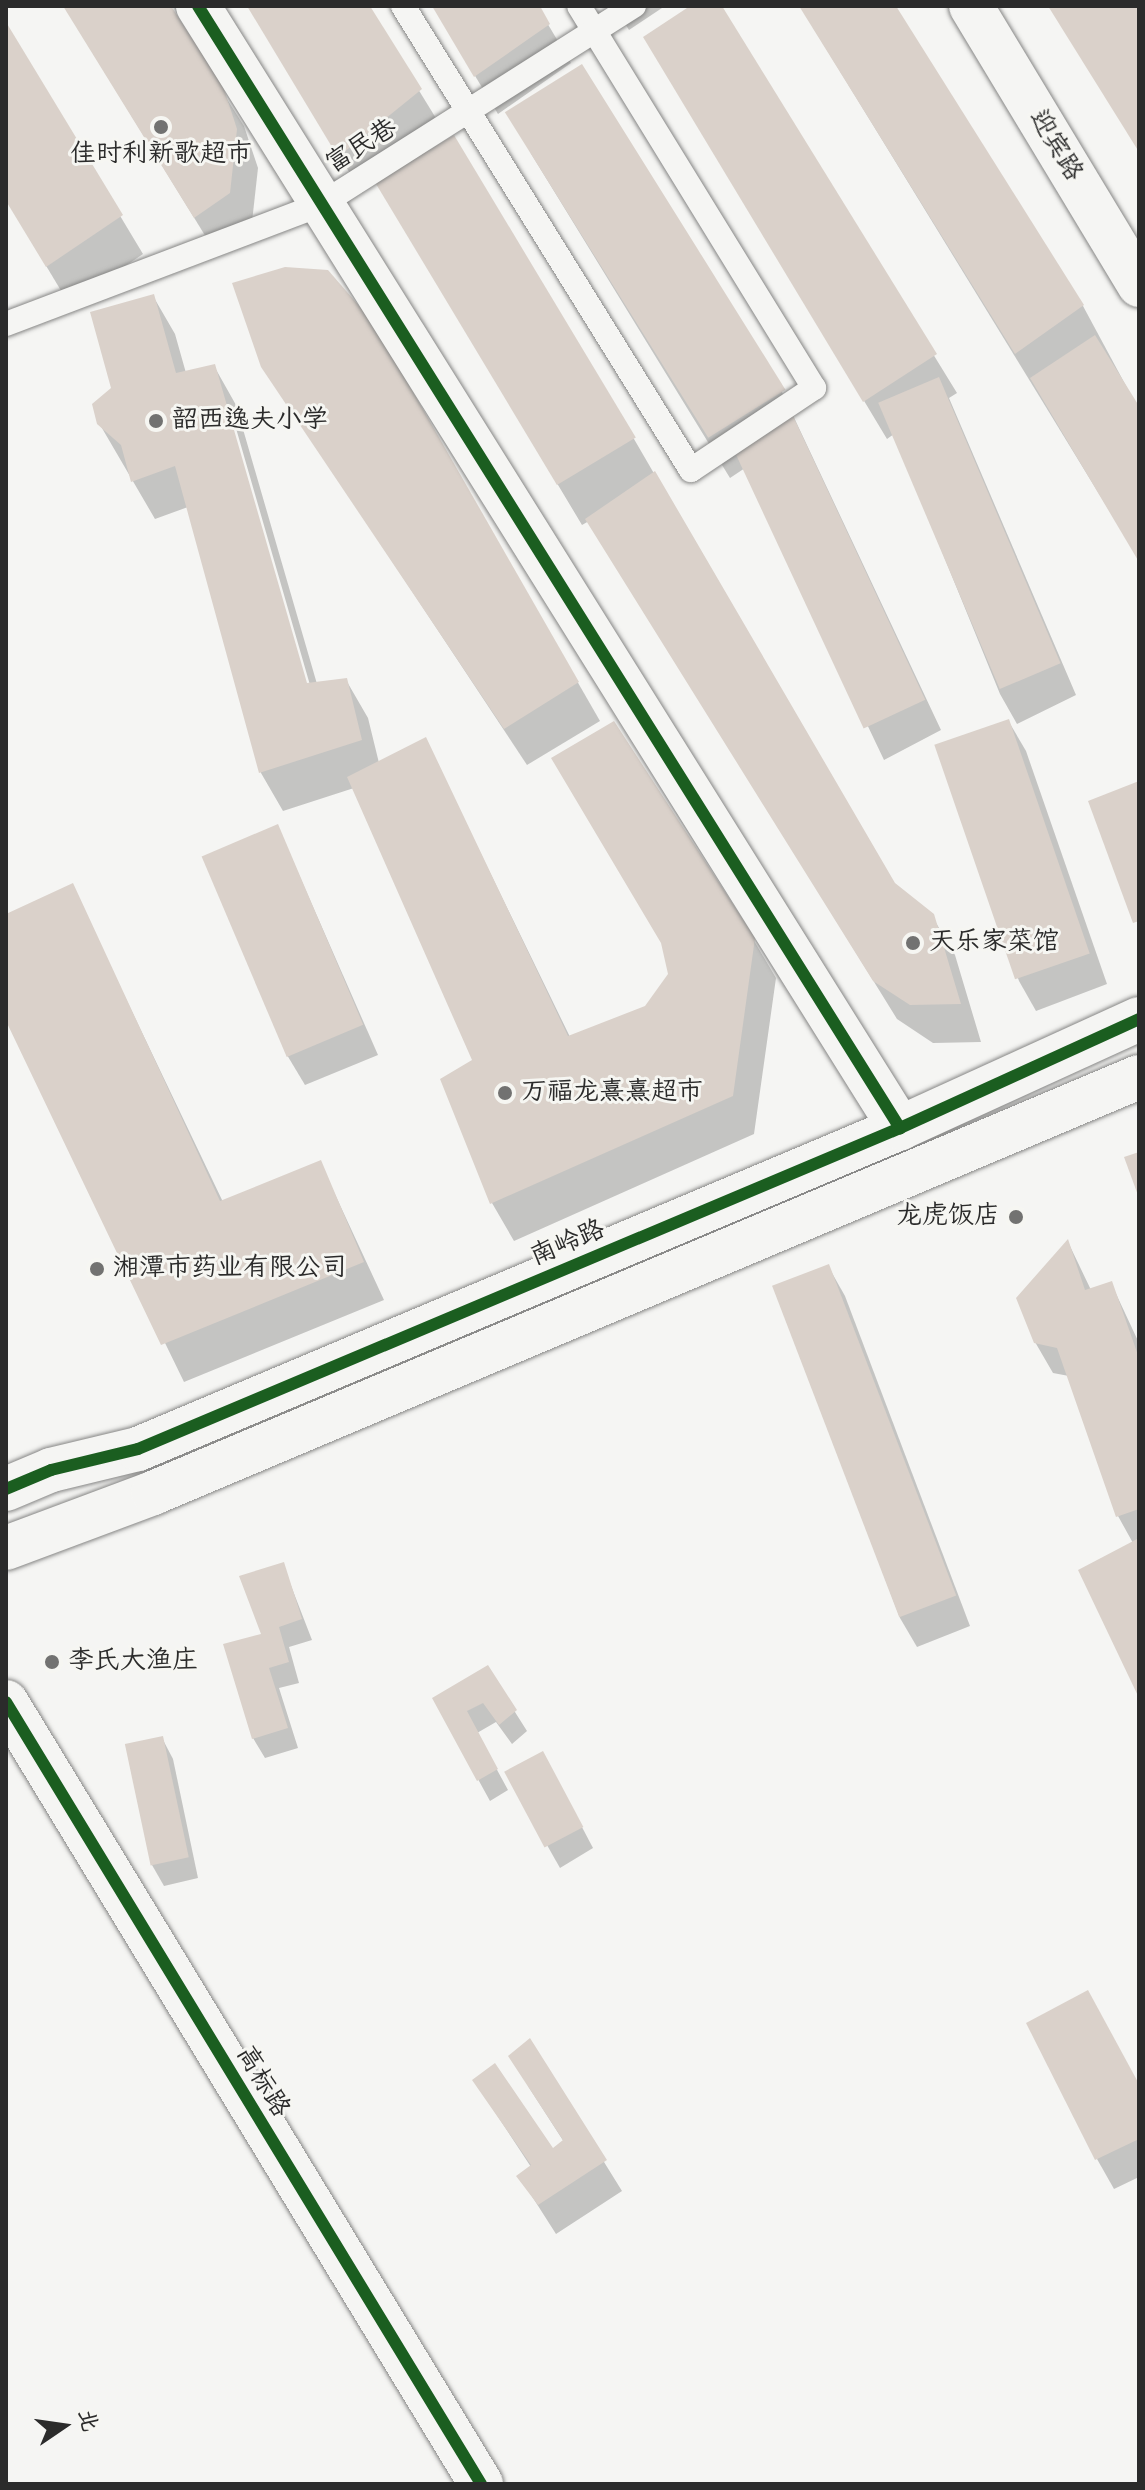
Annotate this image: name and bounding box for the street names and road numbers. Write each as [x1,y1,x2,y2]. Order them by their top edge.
street label: 迎宾路 [1022,105,1088,187]
street label: 富民巷 [321,113,403,181]
street label: 南岭路 [526,1214,610,1274]
street label: 高标路 [229,2041,295,2123]

